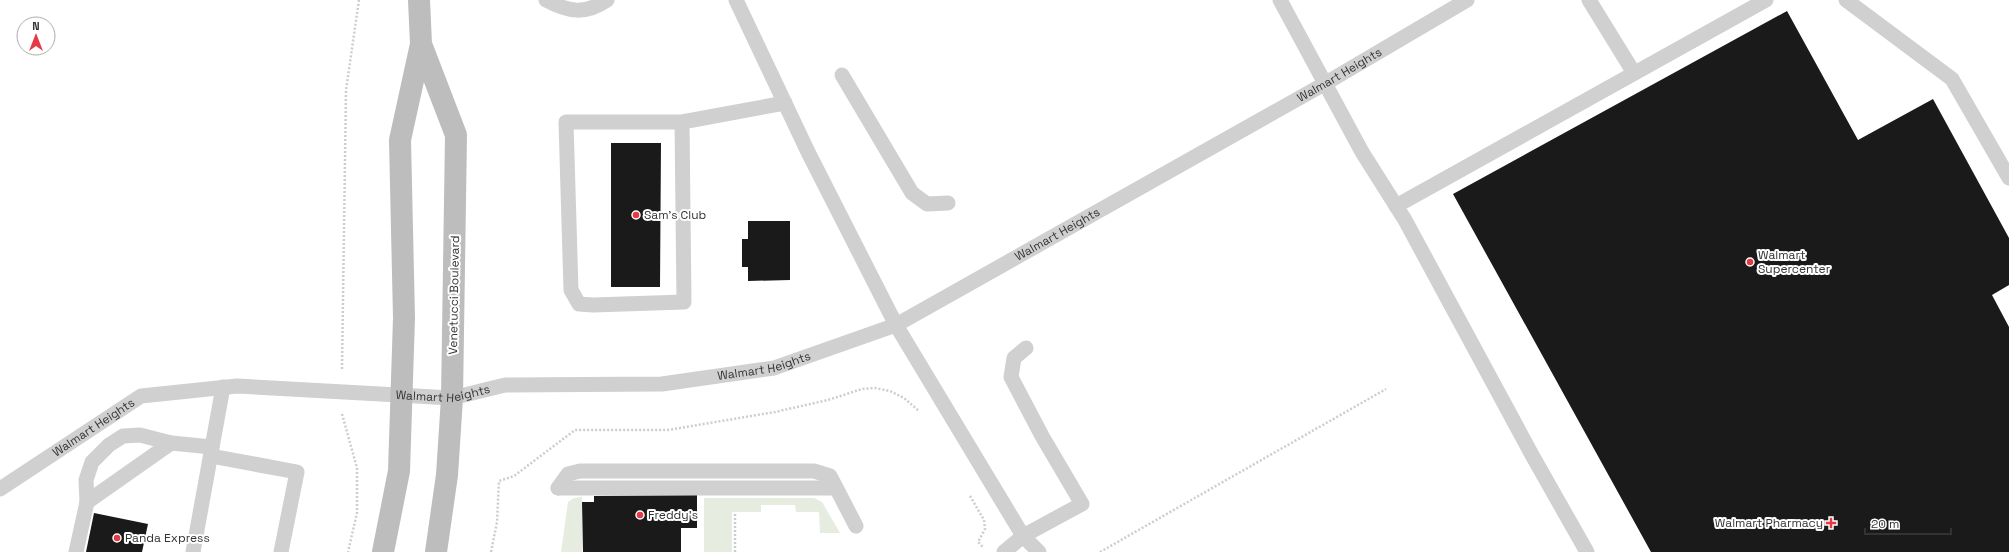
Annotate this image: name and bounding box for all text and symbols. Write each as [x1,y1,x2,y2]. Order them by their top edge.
north arrow [16,16,56,56]
text: N [32,19,40,33]
street label: Walmart Heights [1294,44,1385,106]
street label: Walmart Heights [1012,204,1103,265]
place label: Sam's Club [644,207,707,223]
marker: Sam's Club [631,210,641,220]
street label: Venetucci Boulevard [445,235,463,355]
place label: Walmart Supercenter [1758,247,1831,277]
marker: Walmart Supercenter [1745,257,1755,267]
street label: Walmart Heights [716,348,813,384]
street label: Walmart Heights [395,381,492,406]
street label: Walmart Heights [49,394,138,460]
place label: Freddy's [648,507,698,523]
marker: Freddy's [635,510,645,520]
scale bar [1865,510,1951,536]
place label: Walmart Pharmacy [1715,515,1823,531]
text: 20 m [1871,516,1899,532]
marker: Walmart Pharmacy [1826,518,1836,528]
place label: Panda Express [125,530,210,546]
marker: Panda Express [112,533,122,543]

